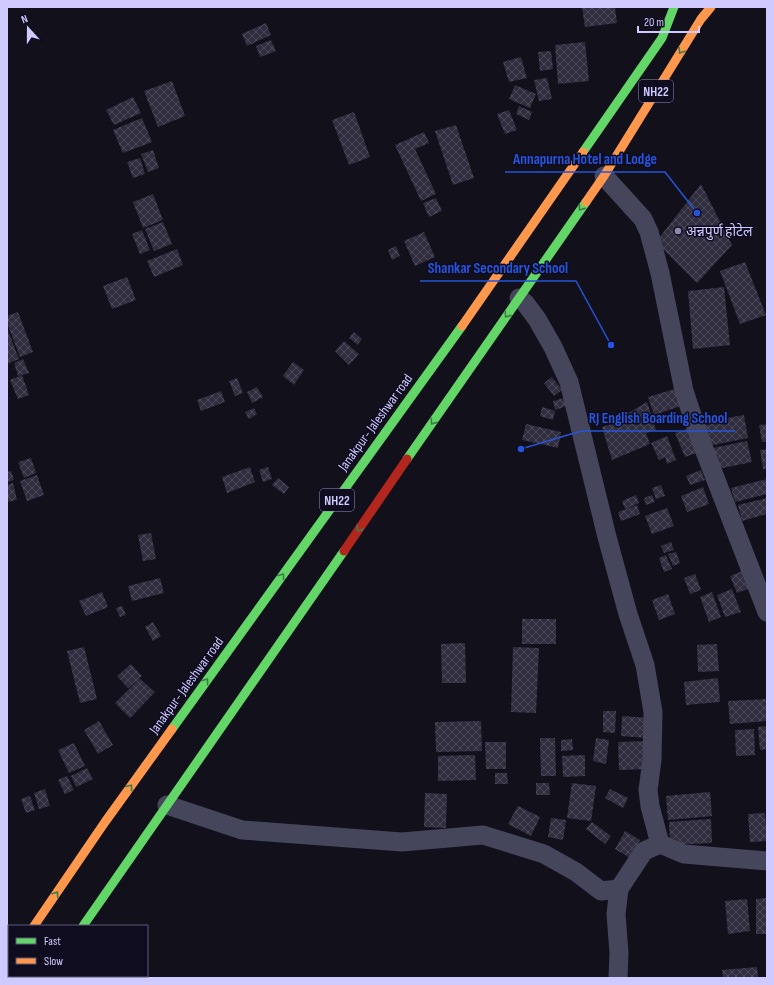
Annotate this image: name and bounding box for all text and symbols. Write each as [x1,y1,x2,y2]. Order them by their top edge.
north arrow [8,8,48,48]
scale bar [638,8,699,34]
text: N [20,12,30,26]
text: 20 m [644,15,664,30]
one-way arrow [678,47,686,54]
road number: NH22 [639,80,673,102]
callout: Annapurna Hotel and Lodge [505,145,665,172]
text: Annapurna Hotel and Lodge [512,150,657,169]
one-way arrow [578,204,586,211]
place label: अन्नपुर्ण होटेल [686,222,753,241]
marker: अन्नपुर्ण होटेल [673,226,683,236]
callout: Shankar Secondary School [420,254,576,281]
text: Shankar Secondary School [428,259,568,278]
one-way arrow [504,311,512,318]
street label: Janakpur- Jaleshwar road [334,370,416,475]
callout: RJ English Boarding School [581,404,735,431]
text: RJ English Boarding School [589,409,727,428]
one-way arrow [430,418,438,425]
road number: NH22 [320,489,354,511]
one-way arrow [357,524,364,531]
one-way arrow [277,573,285,580]
street label: Janakpur- Jaleshwar road [145,633,227,738]
one-way arrow [201,679,208,686]
one-way arrow [125,784,133,791]
one-way arrow [51,891,59,898]
legend [8,925,148,977]
text: Fast [44,934,61,949]
text: Slow [44,954,63,969]

